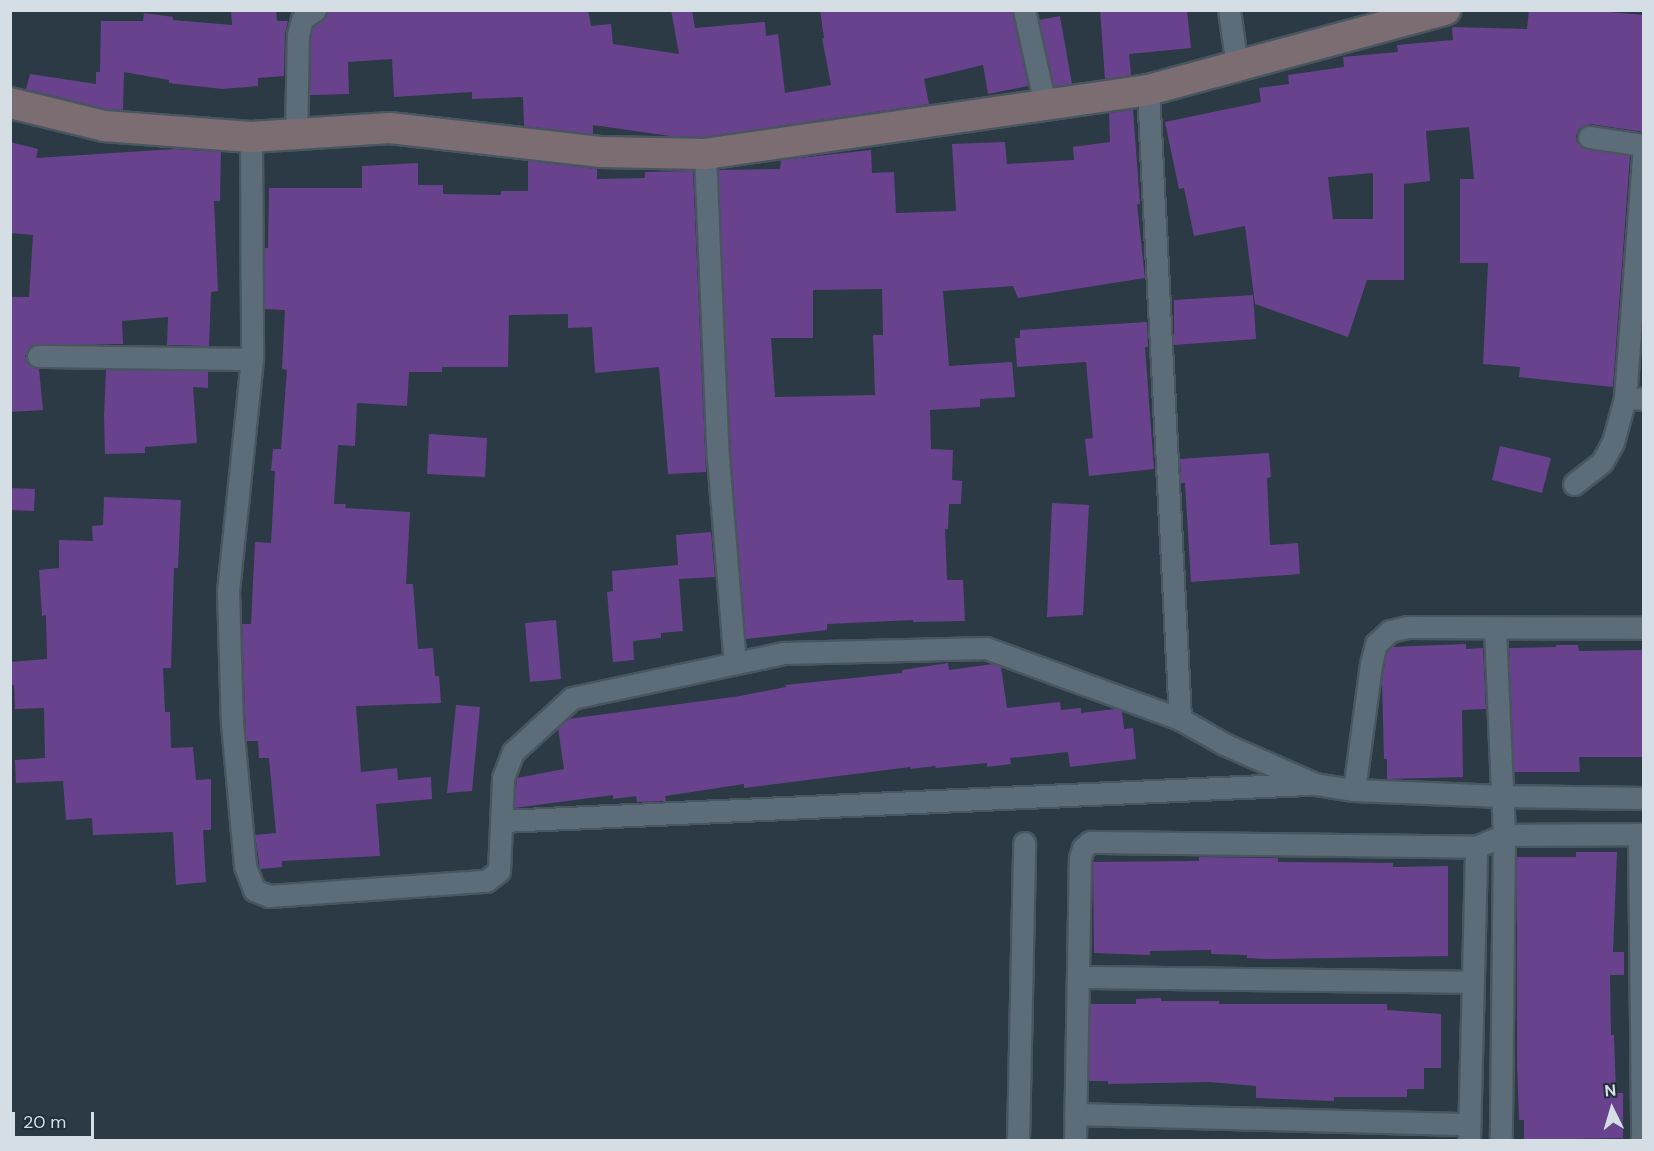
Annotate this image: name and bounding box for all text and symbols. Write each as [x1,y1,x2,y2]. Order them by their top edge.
north arrow [1582,1079,1642,1139]
text: N [1604,1080,1617,1102]
scale bar [15,1100,98,1138]
text: 20 m [23,1110,66,1134]

